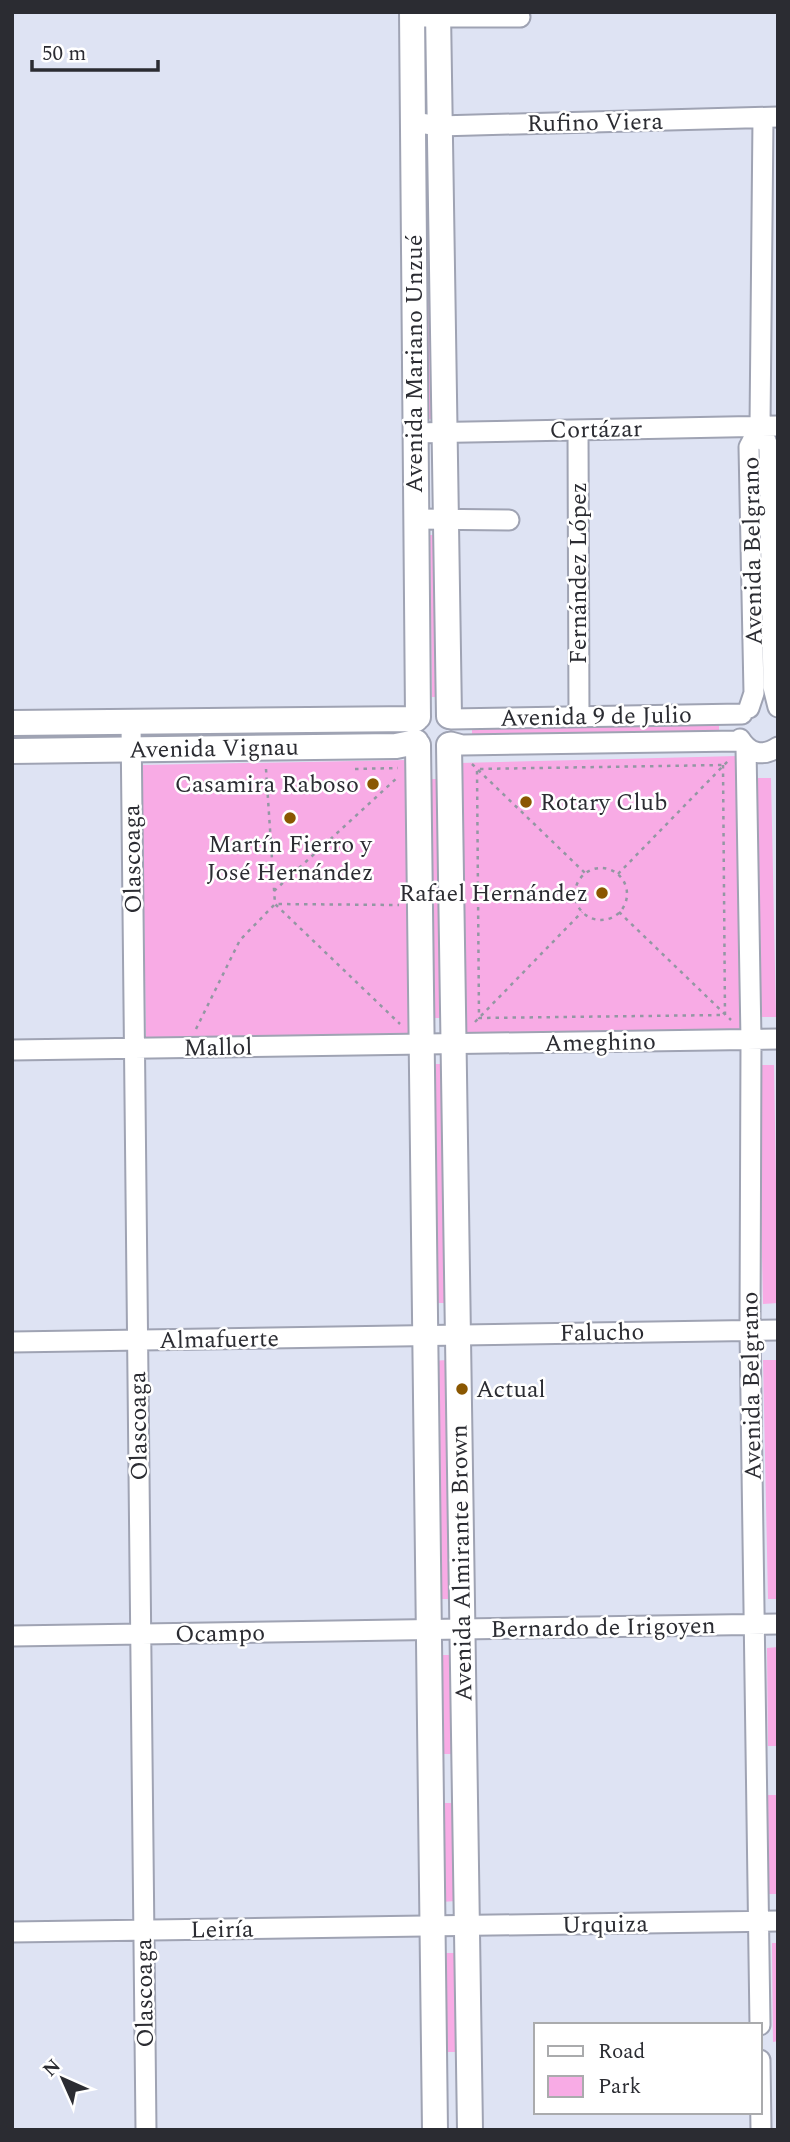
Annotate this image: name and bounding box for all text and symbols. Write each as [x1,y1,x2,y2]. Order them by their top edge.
scale bar [32,28,158,72]
text: 50 m [42,38,86,70]
street label: Rufino Viera [527,104,664,142]
street label: Avenida Mariano Unzué [397,235,433,493]
street label: Cortázar [549,411,643,449]
street label: Avenida Belgrano [733,456,773,646]
street label: Fernández López [561,482,597,664]
street label: Avenida 9 de Julio [500,697,692,737]
street label: Avenida Vignau [129,730,299,768]
place label: Casamira Raboso [175,767,359,803]
marker: Casamira Raboso [365,776,381,792]
place label: Rotary Club [540,785,668,821]
marker: Rotary Club [518,794,534,810]
street label: Olascoaga [114,804,152,914]
marker: Martín Fierro y José Hernández [282,810,298,826]
place label: Martín Fierro y José Hernández [207,827,373,891]
place label: Rafael Hernández [399,876,588,912]
marker: Rafael Hernández [594,885,610,901]
street label: Ameghino [544,1024,656,1062]
street label: Mallol [183,1029,253,1067]
street label: Avenida Belgrano [732,1291,772,1481]
street label: Falucho [559,1314,645,1352]
street label: Almafuerte [159,1321,279,1359]
street label: Olascoaga [120,1371,158,1481]
place label: Actual [476,1372,546,1408]
marker: Actual [454,1381,470,1397]
street label: Avenida Almirante Brown [442,1424,482,1702]
street label: Bernardo de Irigoyen [490,1608,716,1648]
street label: Ocampo [175,1615,265,1653]
street label: Urquiza [562,1906,649,1944]
street label: Leiría [190,1911,254,1949]
street label: Olascoaga [126,1938,164,2048]
legend [534,2023,762,2114]
text: Road [598,2036,645,2068]
north arrow [28,2044,98,2114]
text: N [36,2052,68,2084]
text: Park [598,2071,642,2103]

